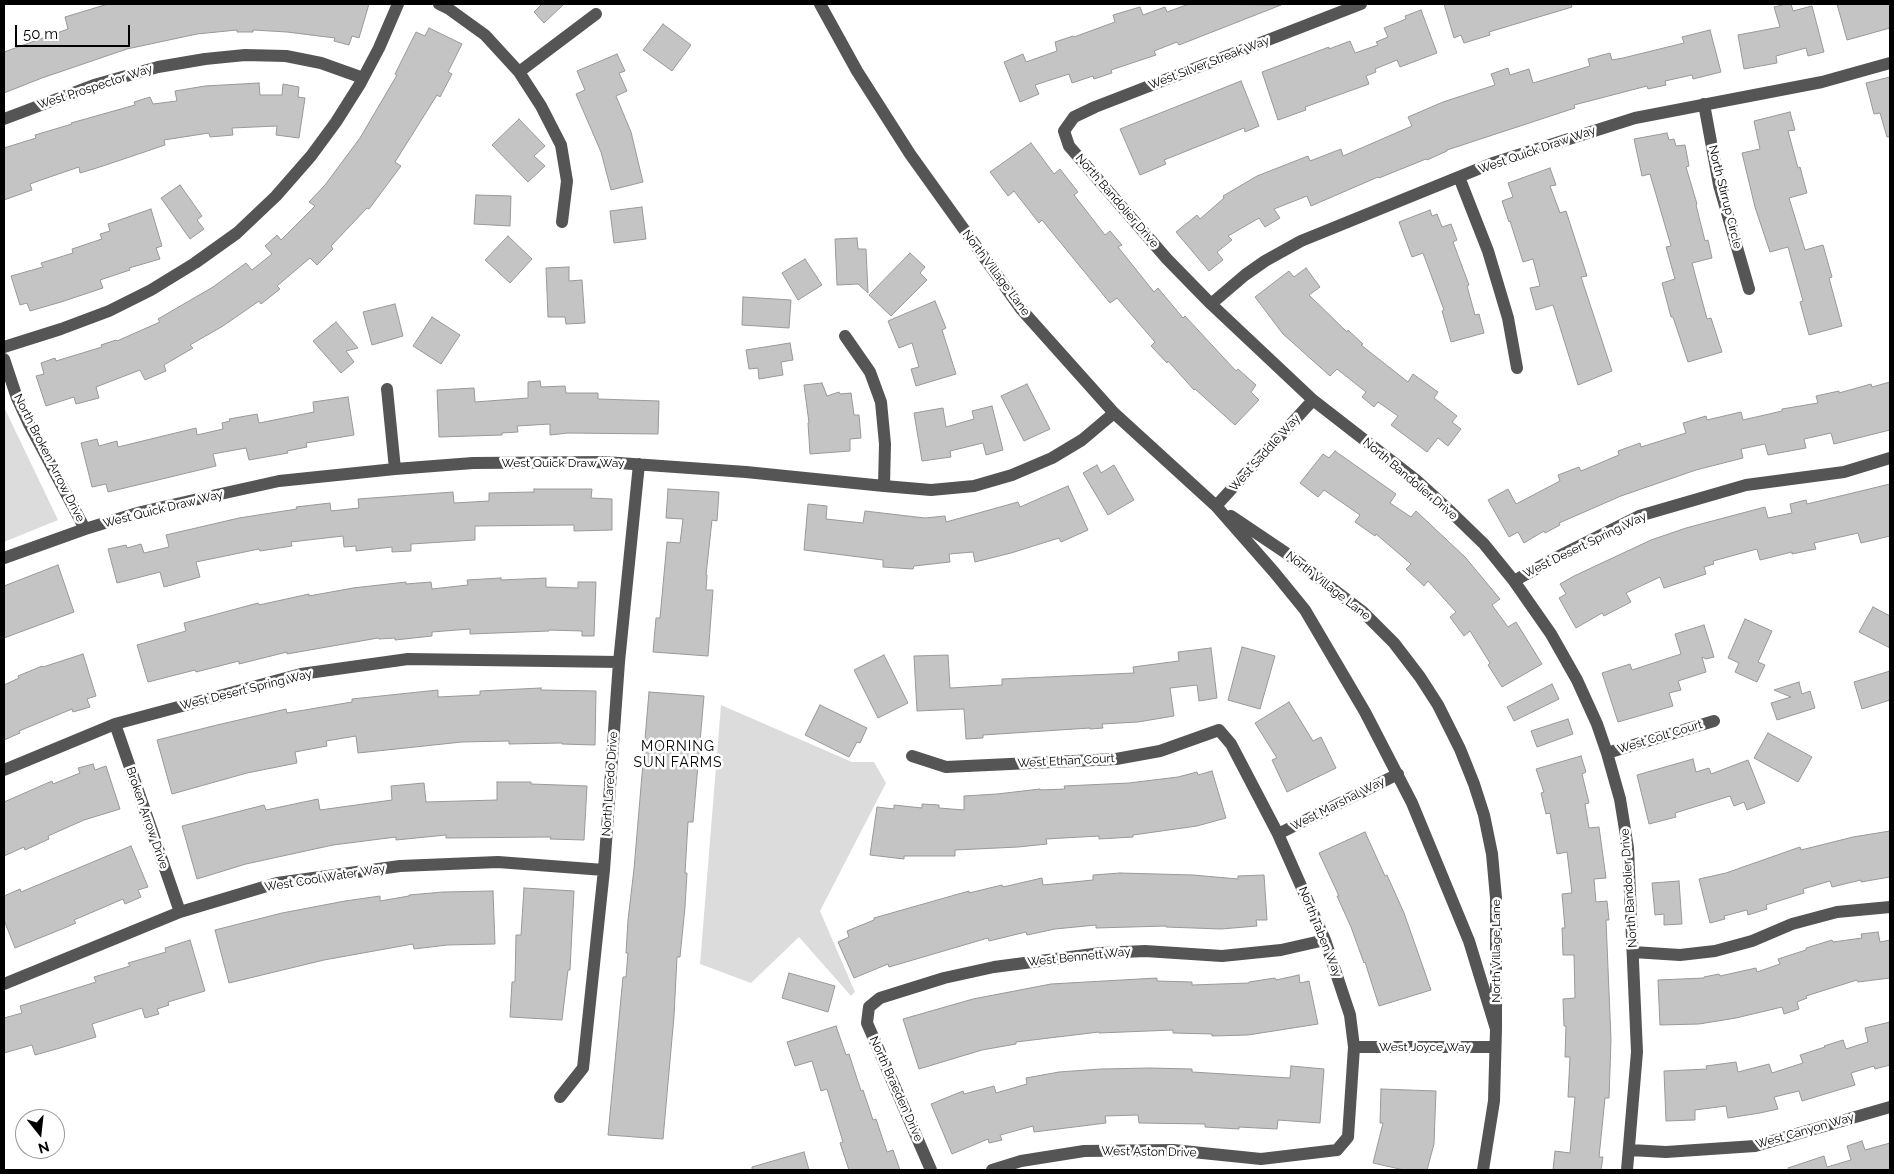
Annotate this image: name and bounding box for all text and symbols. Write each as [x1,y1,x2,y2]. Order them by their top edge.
scale bar [18,15,132,47]
text: 50 m [23,25,58,43]
street label: West Silver Streak Way [1147,33,1271,93]
street label: West Prospector Way [36,62,154,112]
street label: West Quick Draw Way [1476,123,1598,177]
street label: North Stirrup Circle [1705,144,1745,250]
street label: North Bandolier Drive [1072,151,1162,251]
street label: North Village Lane [959,227,1033,319]
street label: North Broken Arrow Drive [10,392,88,524]
street label: West Saddle Way [1227,412,1303,494]
street label: North Bandolier Drive [1360,435,1460,523]
street label: West Quick Draw Way [501,456,625,470]
street label: West Quick Draw Way [102,487,224,531]
street label: West Desert Spring Way [1521,509,1649,581]
street label: North Village Lane [1283,548,1373,624]
street label: West Desert Spring Way [179,667,313,713]
street label: West Colt Court [1616,717,1704,757]
street label: North Laredo Drive [599,731,621,837]
district label: MORNING SUN FARMS [632,739,724,772]
street label: West Ethan Court [1017,751,1115,771]
street label: Broken Arrow Drive [123,765,171,871]
street label: West Marshal Way [1289,774,1387,834]
street label: North Bandolier Drive [1618,828,1640,948]
street label: West Cool Water Way [264,861,386,895]
street label: North Taben Way [1295,885,1345,979]
street label: North Village Lane [1489,899,1503,1003]
street label: West Bennett Way [1027,944,1131,970]
street label: North Braeden Drive [866,1034,926,1144]
street label: West Joyce Way [1379,1040,1471,1054]
north arrow [15,1109,65,1159]
street label: West Canyon Way [1754,1110,1856,1152]
text: N [37,1138,51,1157]
street label: West Aston Drive [1101,1144,1197,1160]

